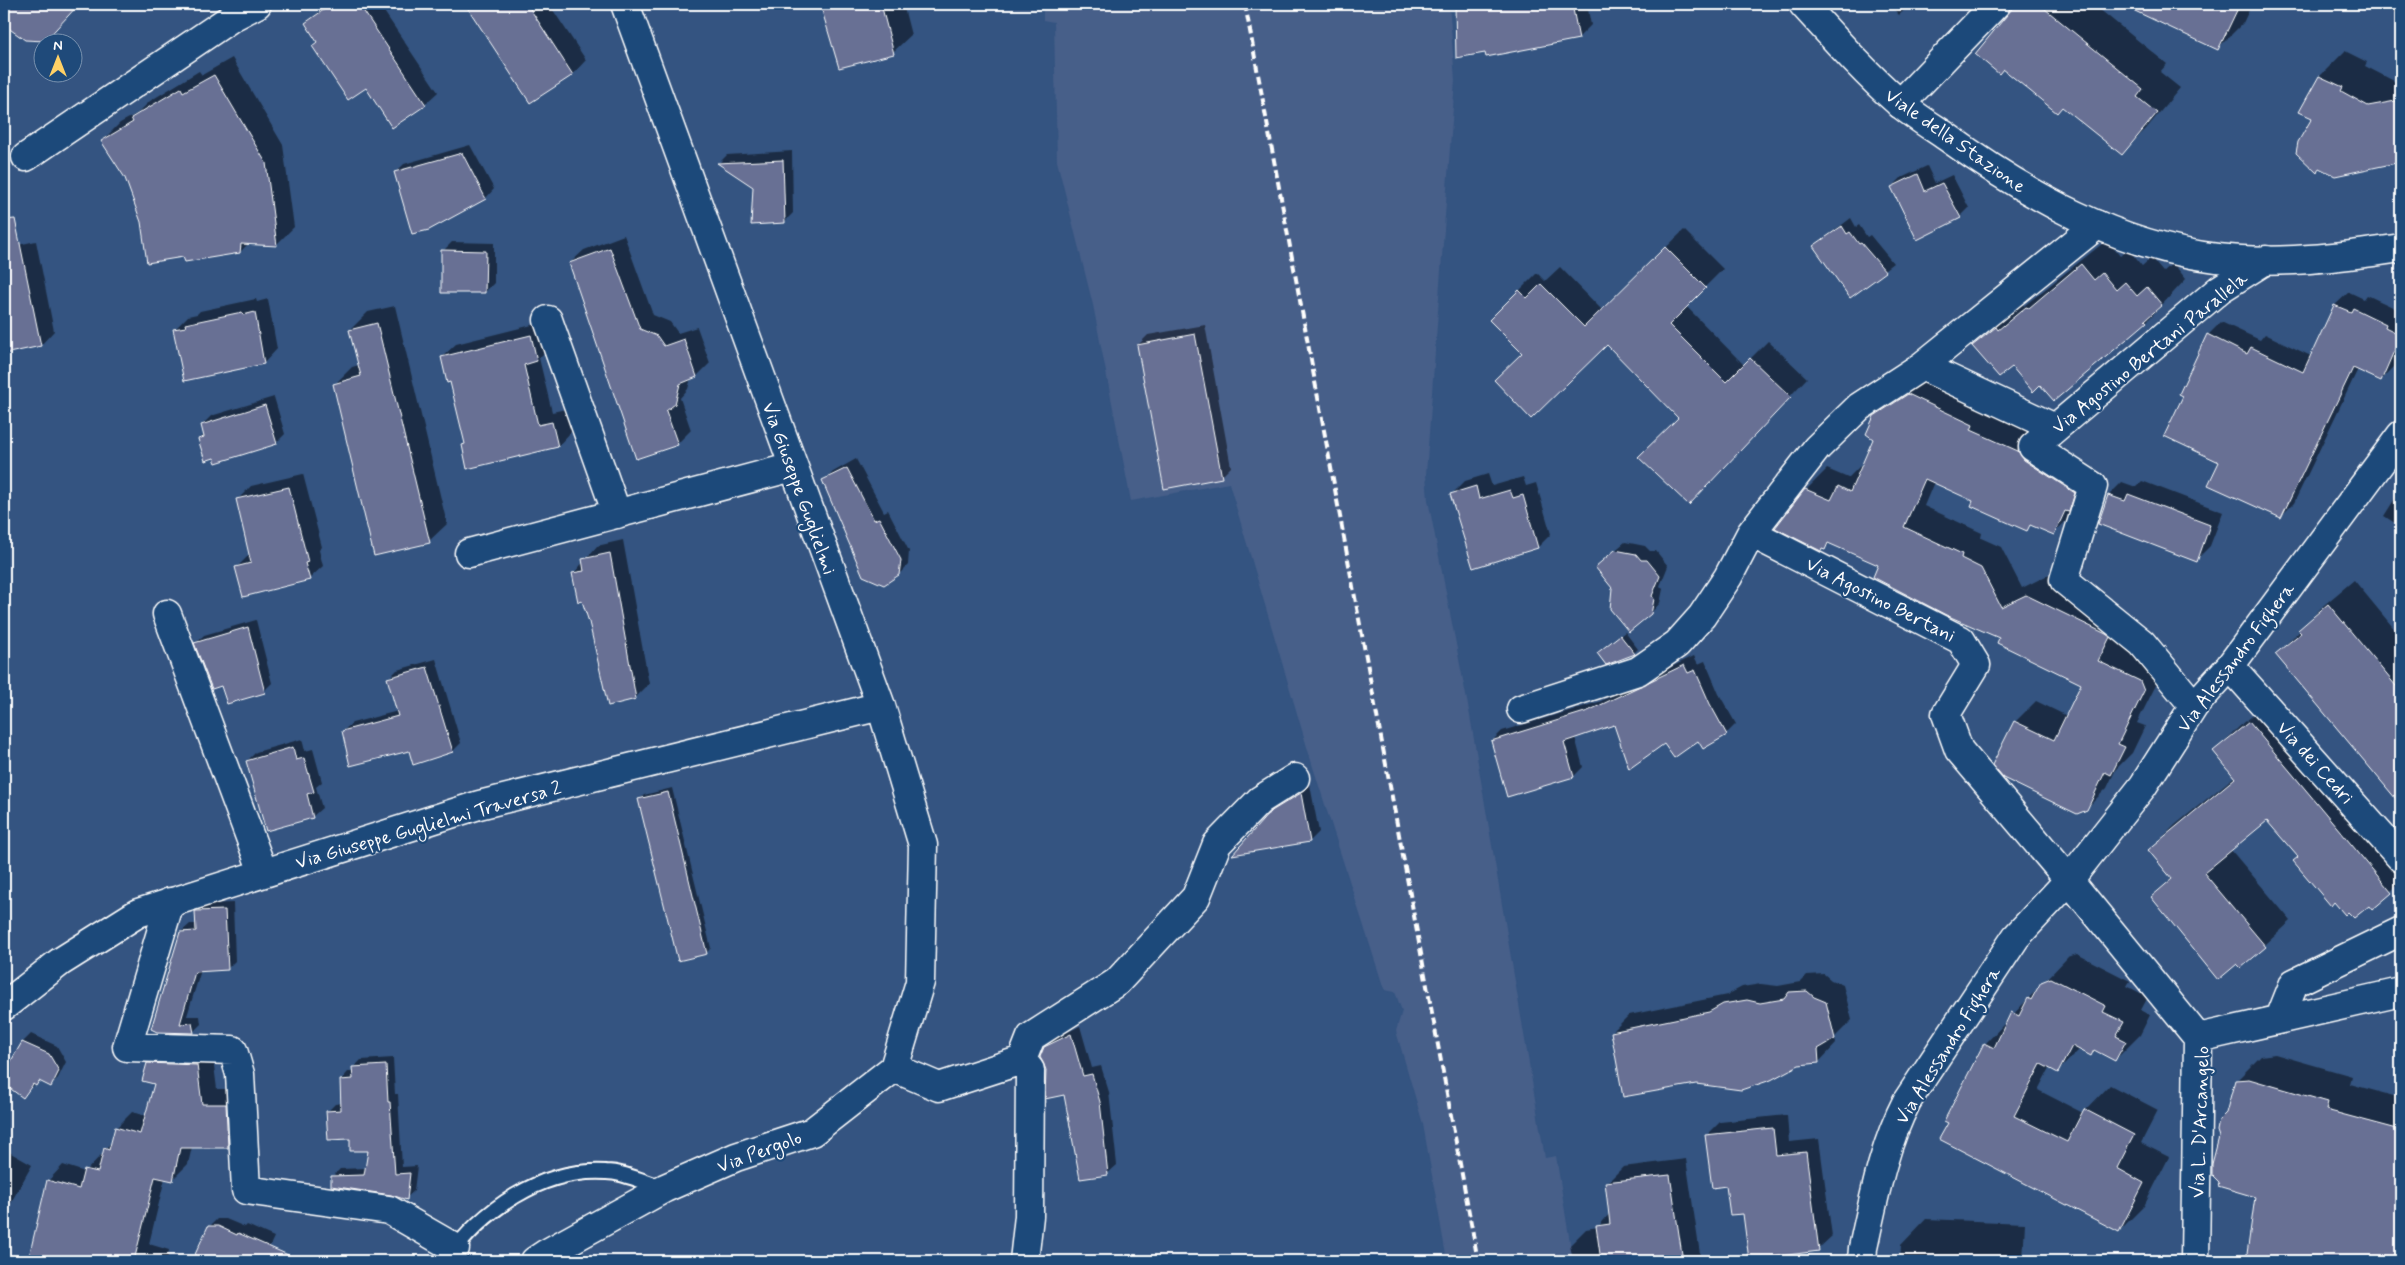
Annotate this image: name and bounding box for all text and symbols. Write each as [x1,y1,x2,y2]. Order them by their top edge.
north arrow [32,32,82,82]
text: N [53,37,63,55]
street label: Viale della Stazione [1880,83,2031,199]
street label: Via Agostino Bertani Parallela [2047,266,2254,441]
street label: Via Giuseppe Guglielmi [754,399,841,579]
street label: Via Agostino Bertani [1801,552,1959,650]
street label: Via Alessandro Fighera [2172,578,2303,740]
street label: Via dei Cedri [2271,716,2359,810]
street label: Via Giuseppe Guglielmi Traversa 2 [293,775,565,877]
street label: Via Alessandro Fighera [1890,962,2010,1131]
street label: Via L. D'Arcangelo [2185,1046,2217,1199]
street label: Via Pergolo [714,1126,806,1181]

